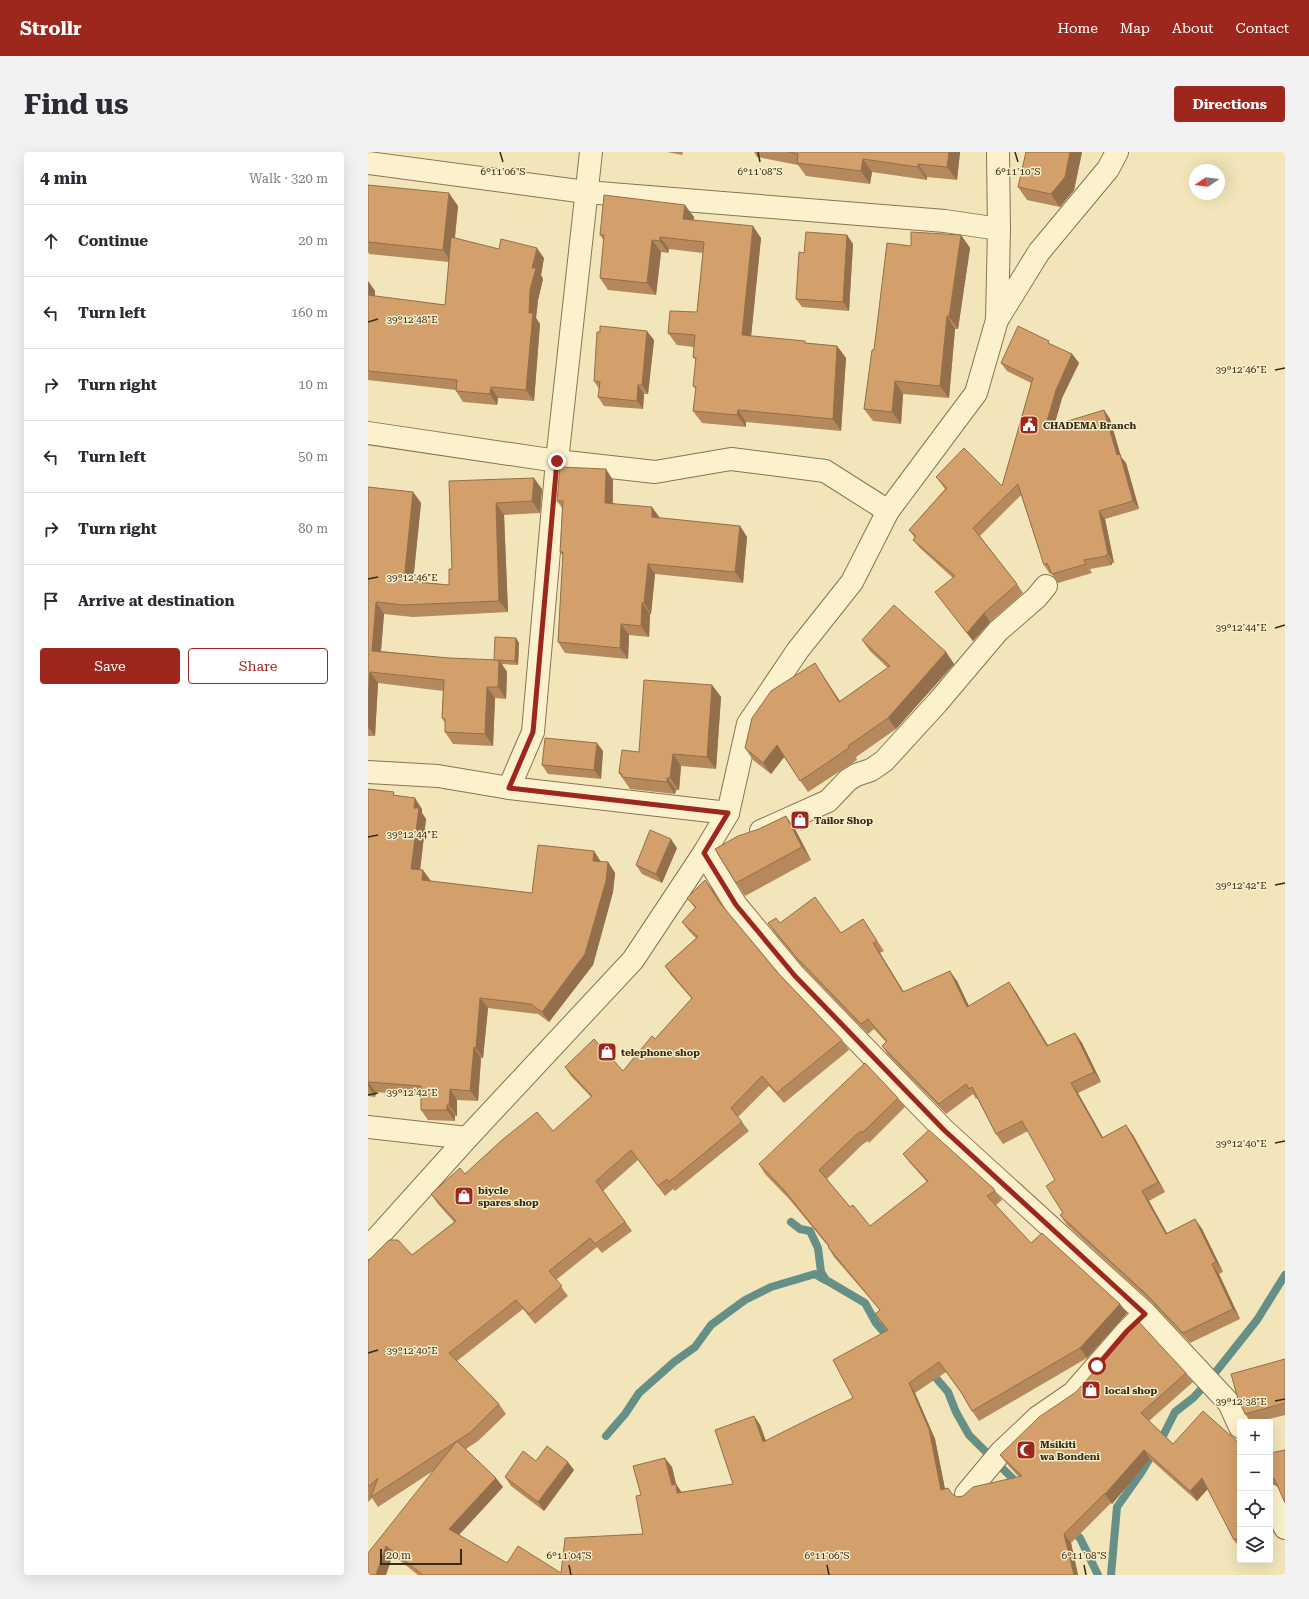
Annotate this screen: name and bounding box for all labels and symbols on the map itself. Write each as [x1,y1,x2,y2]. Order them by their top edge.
north arrow [1189,164,1225,200]
text: 6°11'06"S [480,166,526,177]
text: 6°11'08"S [737,166,783,177]
text: 6°11'10"S [995,166,1041,177]
text: 39°12'48"E [386,314,438,325]
text: 39°12'46"E [1215,364,1267,375]
public building icon: CHADEMA Branch [1018,414,1040,436]
place label: CHADEMA Branch [1043,420,1136,431]
route end [548,452,566,470]
text: 39°12'46"E [386,572,438,583]
text: 39°12'44"E [1215,622,1267,633]
shop icon: Tailor Shop [789,809,811,831]
place label: Tailor Shop [814,815,873,826]
text: 39°12'44"E [386,829,438,840]
text: 39°12'42"E [1215,880,1267,891]
shop icon: telephone shop [596,1041,618,1063]
place label: telephone shop [621,1047,700,1058]
text: 39°12'42"E [386,1087,438,1098]
text: 39°12'40"E [1215,1138,1267,1149]
shop icon: biycle spares shop [453,1185,475,1207]
place label: biycle spares shop [478,1185,539,1208]
text: 39°12'40"E [386,1345,438,1356]
route start [1088,1357,1106,1375]
shop icon: local shop [1080,1379,1102,1401]
place label: local shop [1105,1385,1158,1396]
text: 39°12'38"E [1215,1396,1267,1407]
mosque icon: Msikiti wa Bondeni [1015,1439,1037,1461]
place label: Msikiti wa Bondeni [1040,1439,1100,1462]
scale bar [380,1547,462,1566]
text: 6°11'04"S [546,1550,592,1561]
text: 6°11'06"S [804,1550,850,1561]
text: 6°11'08"S [1061,1550,1107,1561]

